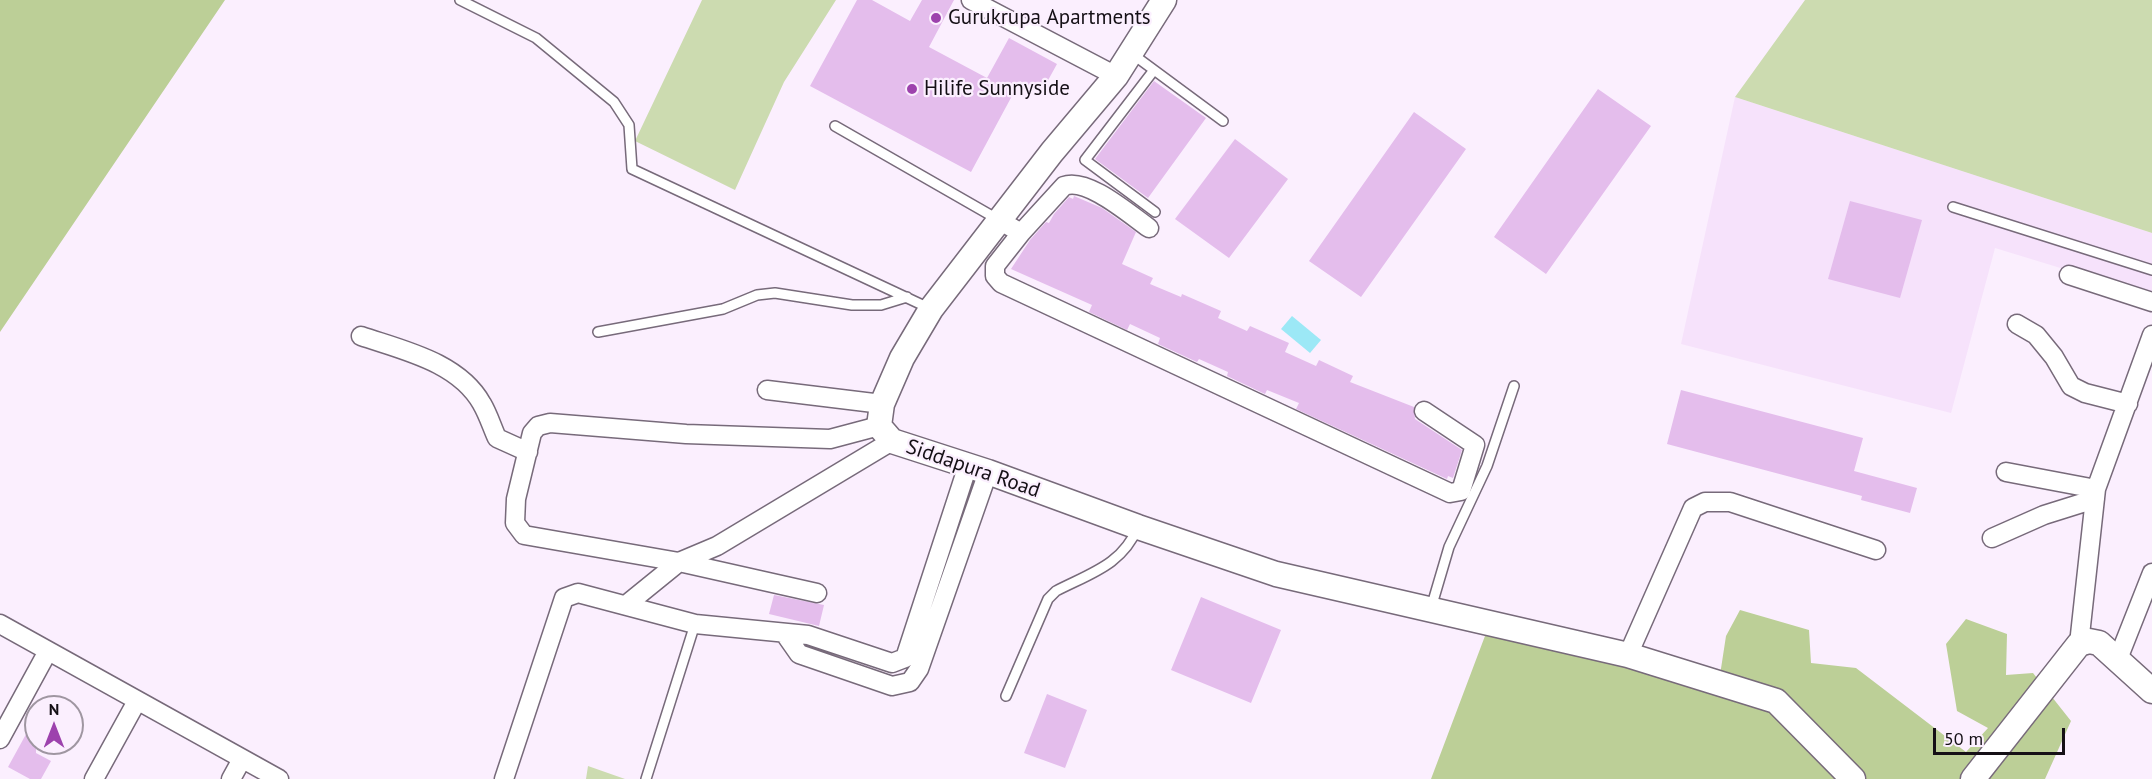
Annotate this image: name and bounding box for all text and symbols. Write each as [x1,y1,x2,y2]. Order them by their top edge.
place label: Gurukrupa Apartments [948,5,1151,31]
marker: Gurukrupa Apartments [929,11,943,25]
place label: Hilife Sunnyside [924,76,1070,102]
marker: Hilife Sunnyside [905,82,919,96]
street label: Siddapura Road [903,434,1043,504]
north arrow [24,695,84,755]
text: N [49,699,59,719]
scale bar [1936,716,2068,754]
text: 50 m [1944,727,1983,750]

